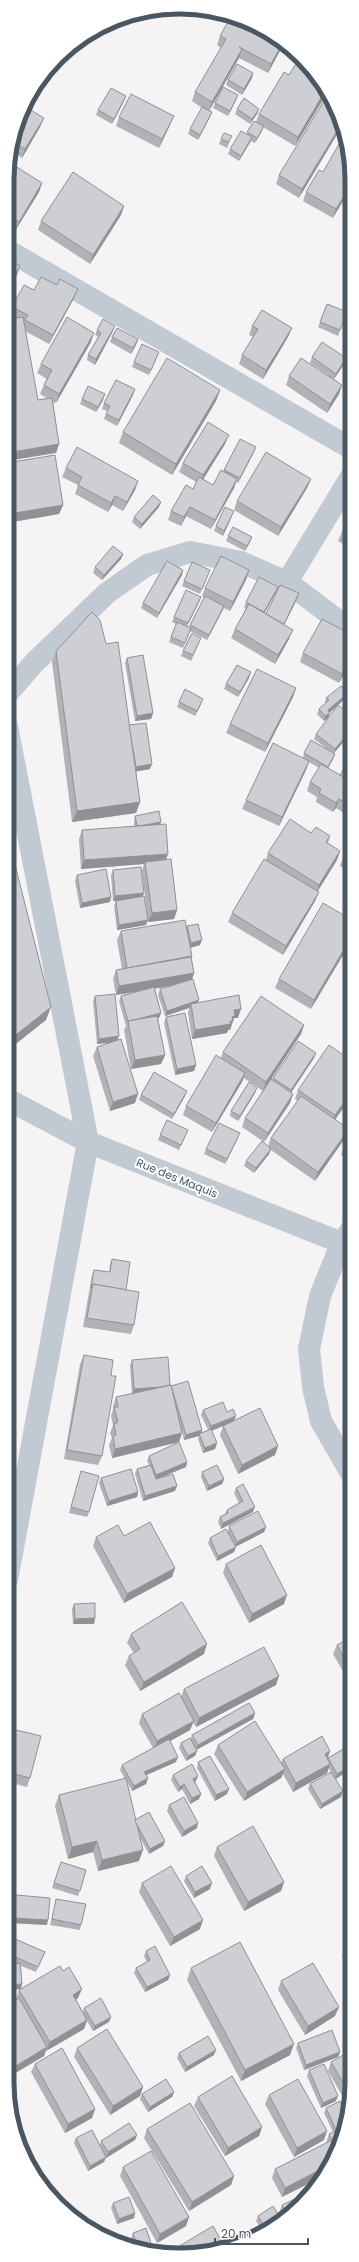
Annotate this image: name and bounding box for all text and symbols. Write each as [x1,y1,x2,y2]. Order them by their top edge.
street label: Rue des Maquis [134,1154,220,1202]
scale bar [215,2220,308,2246]
text: 20 m [221,2225,251,2242]

